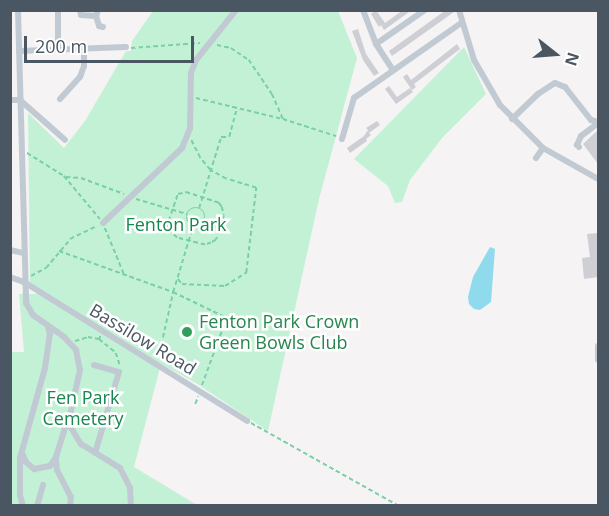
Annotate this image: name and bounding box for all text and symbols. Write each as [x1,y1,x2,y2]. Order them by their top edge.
scale bar [27,24,196,62]
north arrow [525,24,585,84]
text: 200 m [35,34,87,58]
text: N [560,50,585,69]
park label: Fenton Park [125,213,227,235]
street label: Bassilow Road [86,299,200,379]
place label: Fenton Park Crown Green Bowls Club [199,311,359,354]
marker: Fenton Park Crown Green Bowls Club [180,325,194,339]
park label: Fen Park Cemetery [42,387,124,430]

